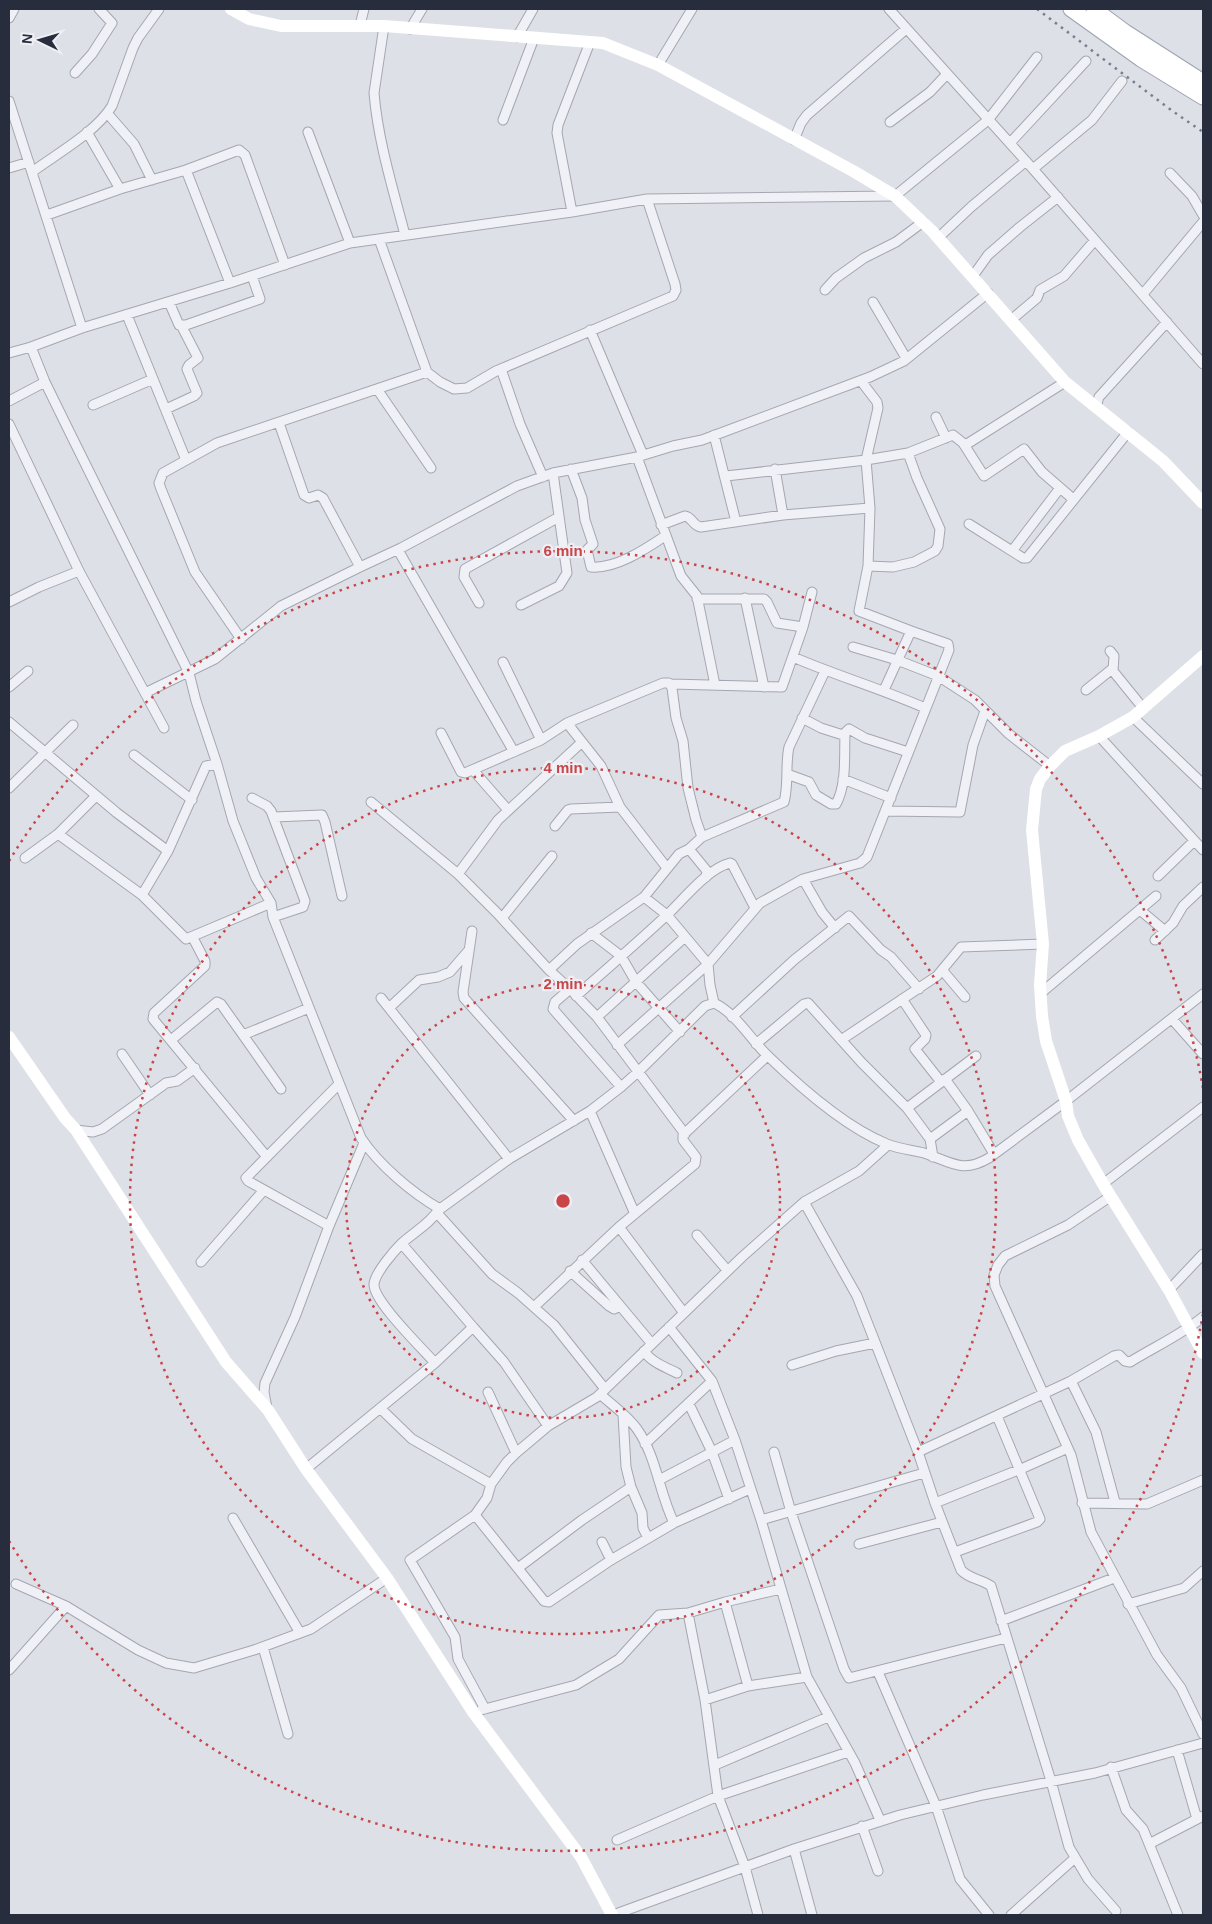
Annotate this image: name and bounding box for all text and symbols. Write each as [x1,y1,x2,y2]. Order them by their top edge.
north arrow [15,15,65,65]
text: N [19,33,35,45]
text: 6 min [543,542,583,559]
text: 4 min [543,759,583,776]
text: 2 min [543,975,583,992]
centre of rings [554,1192,572,1210]

